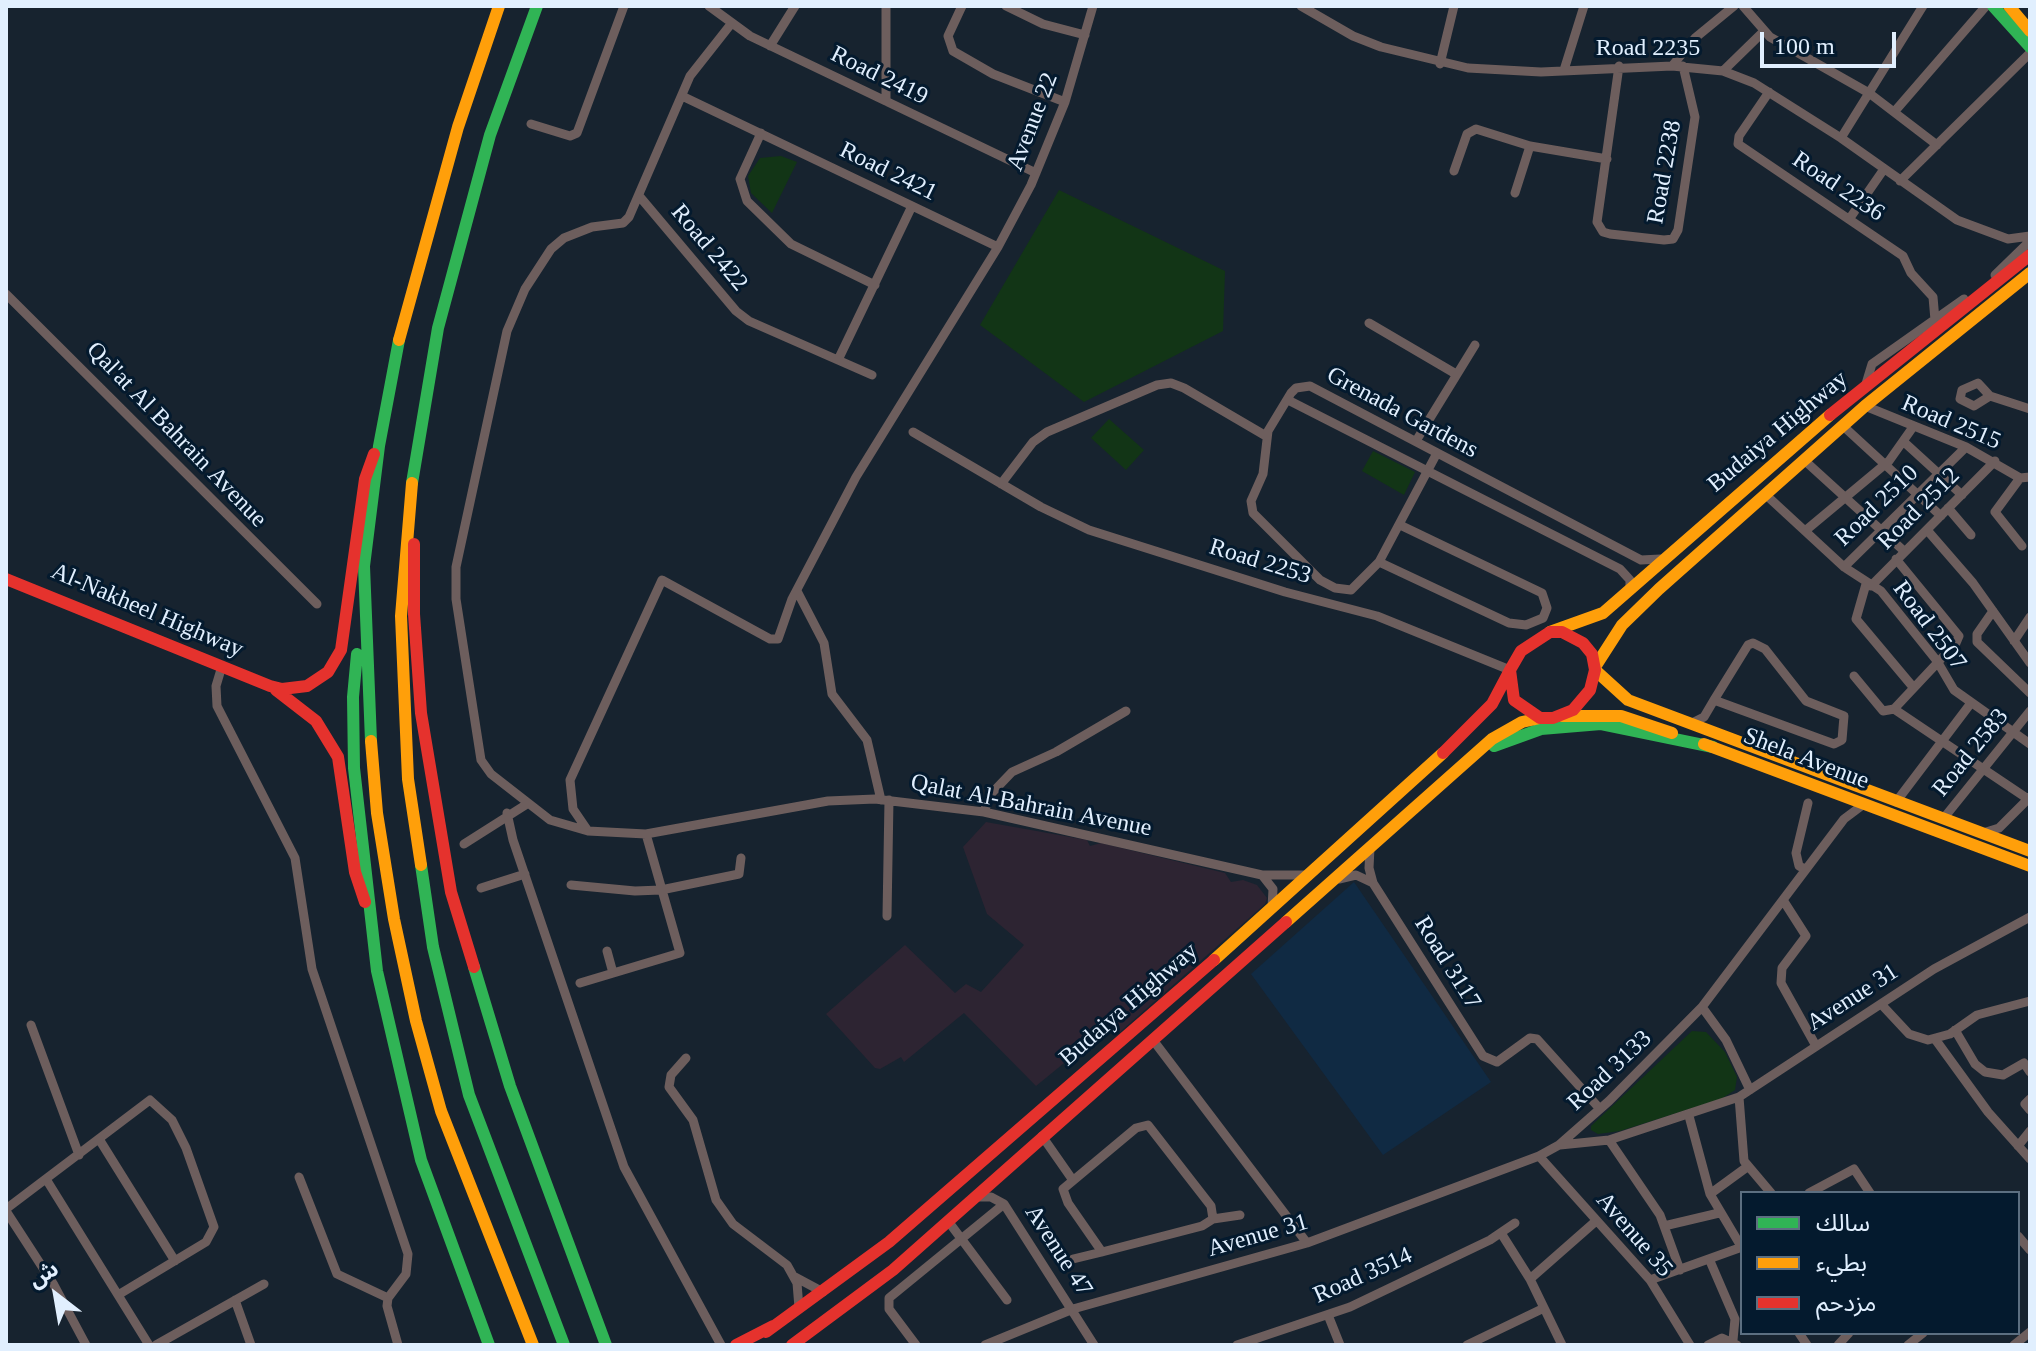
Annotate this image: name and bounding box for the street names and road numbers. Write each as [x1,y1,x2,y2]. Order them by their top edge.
street label: Road 2235 [1596,35,1700,63]
street label: Road 2419 [826,40,932,112]
street label: Avenue 22 [1001,69,1065,175]
street label: Road 2238 [1642,118,1688,226]
street label: Road 2421 [835,136,941,208]
street label: Road 2236 [1787,146,1889,228]
street label: Road 2422 [664,199,754,297]
street label: Qal'at Al Bahrain Avenue [80,336,272,534]
street label: Grenada Gardens [1321,361,1483,465]
street label: Budaiya Highway [1702,365,1854,499]
street label: Road 2515 [1897,389,2005,457]
street label: Road 2510 [1829,459,1925,553]
street label: Road 2512 [1872,462,1966,556]
street label: Road 2253 [1206,533,1314,591]
street label: Al-Nakheel Highway [47,558,247,664]
street label: Road 2507 [1886,576,1972,676]
street label: Road 2583 [1927,703,2015,803]
street label: Shela Avenue [1739,722,1873,796]
street label: Qalat Al-Bahrain Avenue [908,769,1154,843]
street label: Road 3117 [1407,911,1487,1015]
street label: Budaiya Highway [1054,937,1204,1073]
street label: Avenue 31 [1802,958,1904,1038]
street label: Road 3133 [1562,1025,1658,1117]
street label: Avenue 35 [1589,1187,1679,1283]
street label: Avenue 47 [1018,1200,1098,1302]
street label: Avenue 31 [1205,1208,1311,1264]
street label: Road 3514 [1309,1242,1417,1310]

